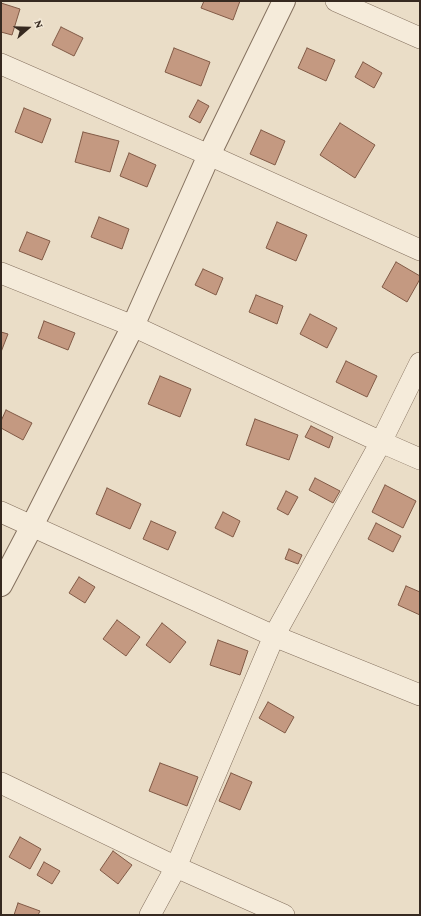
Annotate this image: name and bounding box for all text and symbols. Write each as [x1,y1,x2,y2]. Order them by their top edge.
north arrow [8,8,48,48]
text: N [32,18,46,29]

